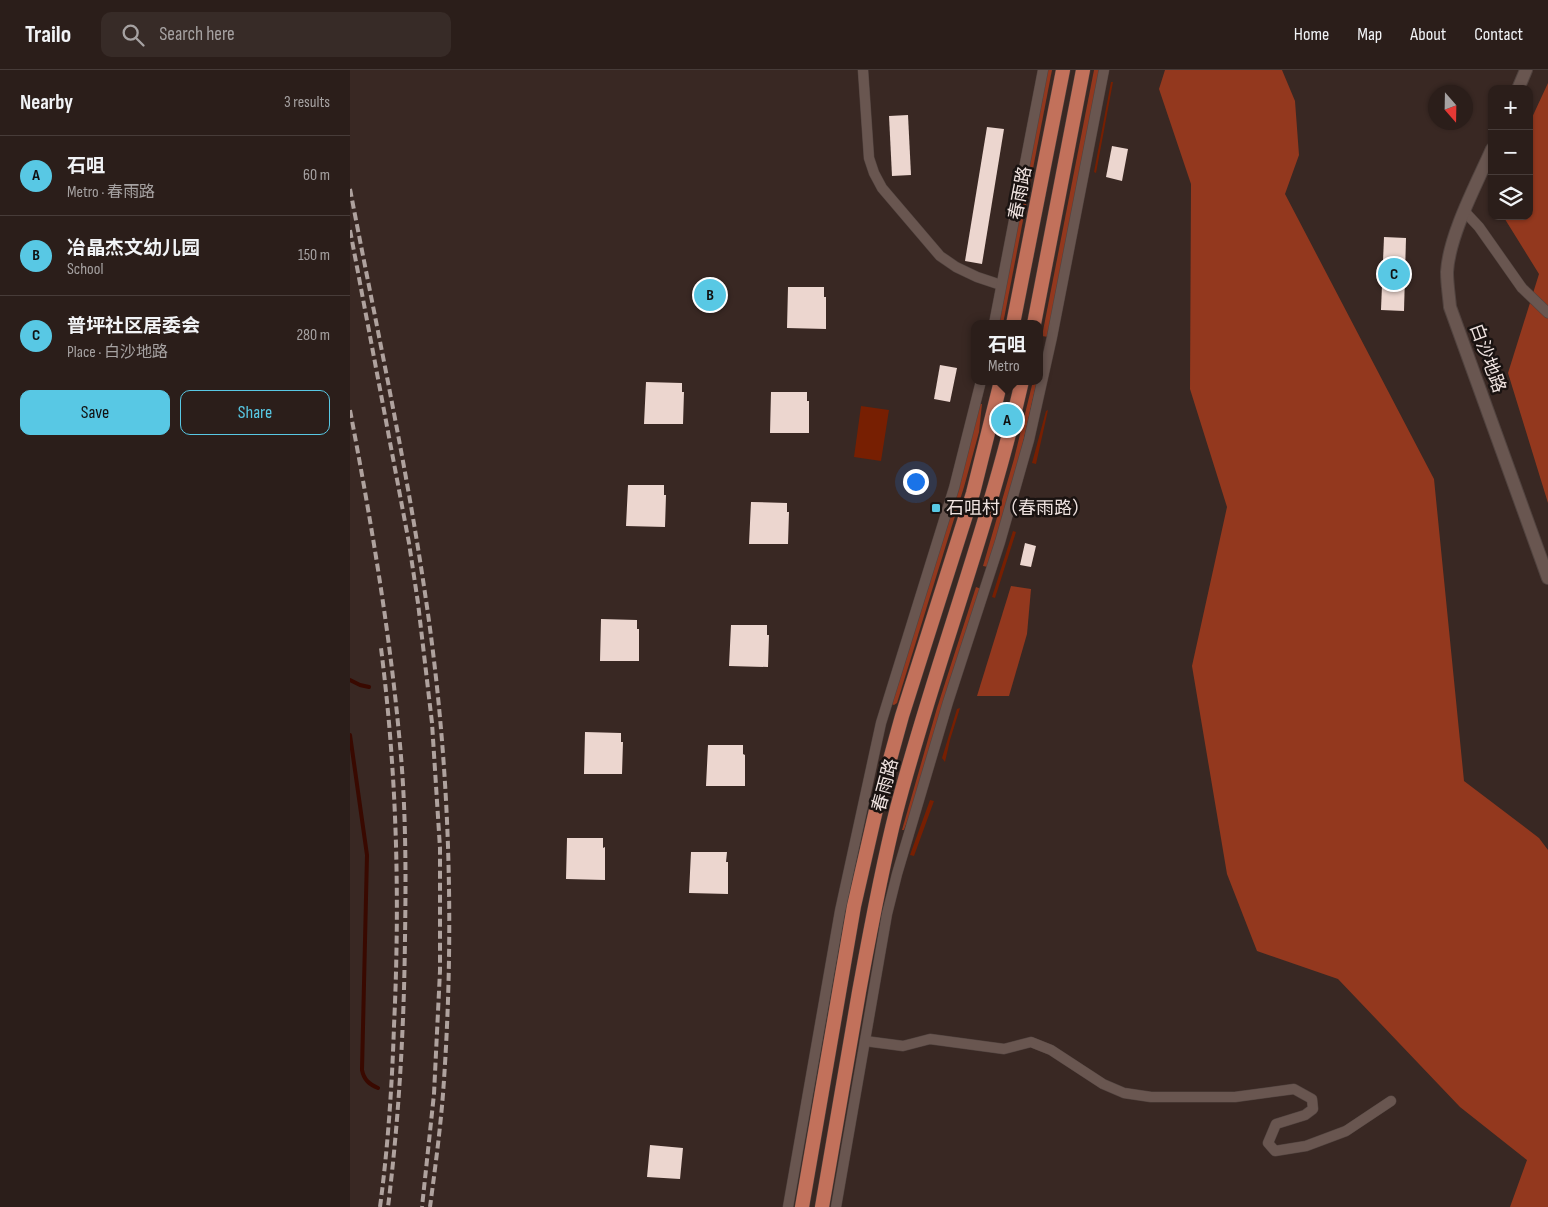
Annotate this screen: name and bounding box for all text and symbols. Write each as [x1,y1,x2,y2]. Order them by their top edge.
search box [101,12,451,57]
text: Trailo [25,20,71,49]
icon: search [119,21,147,49]
text: Search here [159,23,235,46]
text: Home [1294,24,1329,45]
text: Map [1357,24,1382,45]
text: About [1410,24,1446,45]
text: Contact [1474,24,1523,45]
north arrow [1428,85,1473,130]
map controls [1488,85,1533,220]
button: + [1488,85,1533,130]
text: Nearby [20,90,73,115]
text: 3 results [284,93,330,112]
button: − [1488,130,1533,175]
text: 石咀 [67,155,105,178]
street label: 春雨路 [1005,165,1036,222]
text: A [32,166,40,185]
text: 60 m [303,166,330,185]
button: layers [1488,175,1533,220]
text: Metro · 春雨路 [67,183,155,202]
text: 冶晶杰文幼儿园 [67,237,200,260]
text: B [32,246,40,265]
text: 150 m [298,246,330,265]
pin: C [1378,255,1410,293]
text: School [67,260,103,279]
pin: B [694,276,726,314]
text: 普坪社区居委会 [67,315,200,338]
popup [971,320,1043,385]
street label: 白沙地路 [1465,321,1510,396]
text: C [32,326,40,345]
text: 280 m [296,326,330,345]
text: 石咀 [988,334,1026,357]
text: Place · 白沙地路 [67,343,168,362]
text: Metro [988,357,1020,376]
button: Save [20,390,170,435]
button: Share [180,390,330,435]
pin: A [991,401,1023,439]
your location [903,469,929,495]
place label: 石咀村（春雨路） [946,498,1090,519]
marker: 石咀村（春雨路） [930,502,942,514]
street label: 春雨路 [868,756,903,814]

